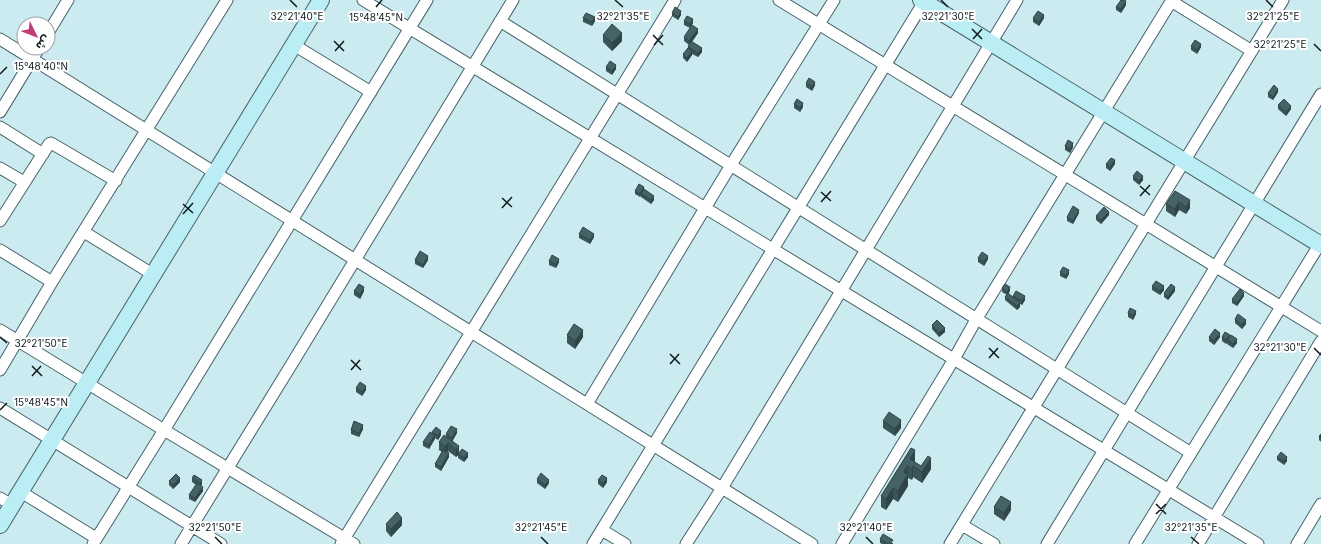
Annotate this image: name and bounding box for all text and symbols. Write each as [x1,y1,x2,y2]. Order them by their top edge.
text: 32°21'40"E [271,10,323,22]
text: 32°21'35"E [597,10,649,22]
text: 32°21'30"E [921,10,975,22]
text: 32°21'25"E [1247,10,1299,22]
text: 15°48'45"N [349,11,403,23]
north arrow [16,16,56,56]
text: ش [33,33,54,53]
text: 32°21'25"E [1254,38,1306,50]
text: 15°48'40"N [14,60,68,72]
text: 32°21'50"E [14,337,68,349]
text: 32°21'30"E [1253,341,1307,353]
text: 15°48'45"N [14,396,68,408]
text: 32°21'50"E [188,521,242,533]
text: 32°21'45"E [515,521,567,533]
text: 32°21'40"E [840,521,892,533]
text: 32°21'35"E [1165,521,1217,533]

